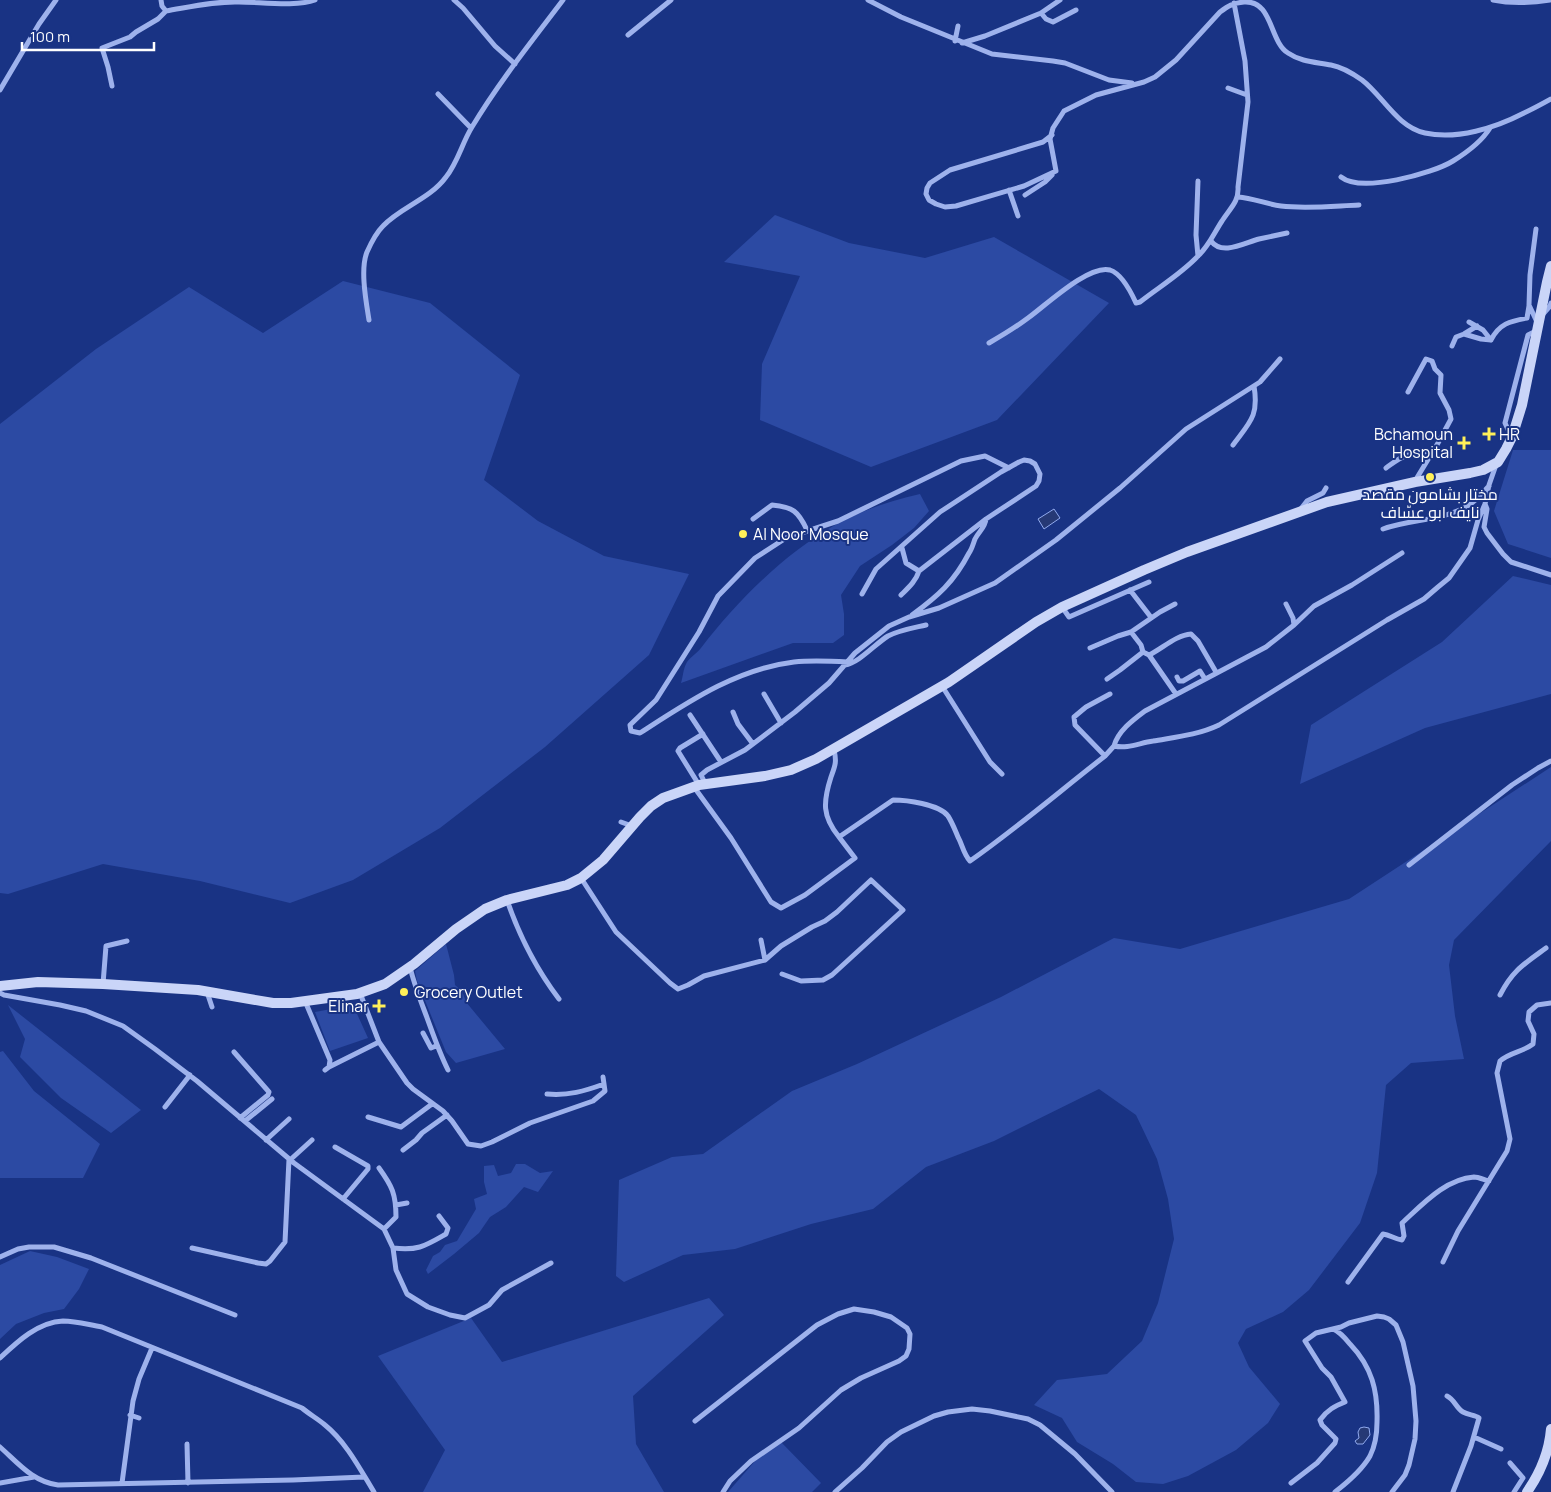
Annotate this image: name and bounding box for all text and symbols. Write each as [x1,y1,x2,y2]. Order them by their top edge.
scale bar [22,20,155,52]
text: 100 m [30,26,70,47]
place label: Bchamoun Hospital [1374,423,1453,463]
place label: HR [1499,423,1520,445]
marker: HR [1483,428,1495,440]
marker: Bchamoun Hospital [1457,436,1471,450]
marker: مختار بشامون مقصد نايف ابو عسّاف [1424,471,1436,483]
place label: مختار بشامون مقصد نايف ابو عسّاف [1362,483,1498,523]
place label: Al Noor Mosque [753,523,869,545]
marker: Al Noor Mosque [737,528,749,540]
place label: Grocery Outlet [414,981,523,1003]
marker: Grocery Outlet [398,986,410,998]
place label: Elinar [328,995,369,1017]
marker: Elinar [373,1000,385,1012]

